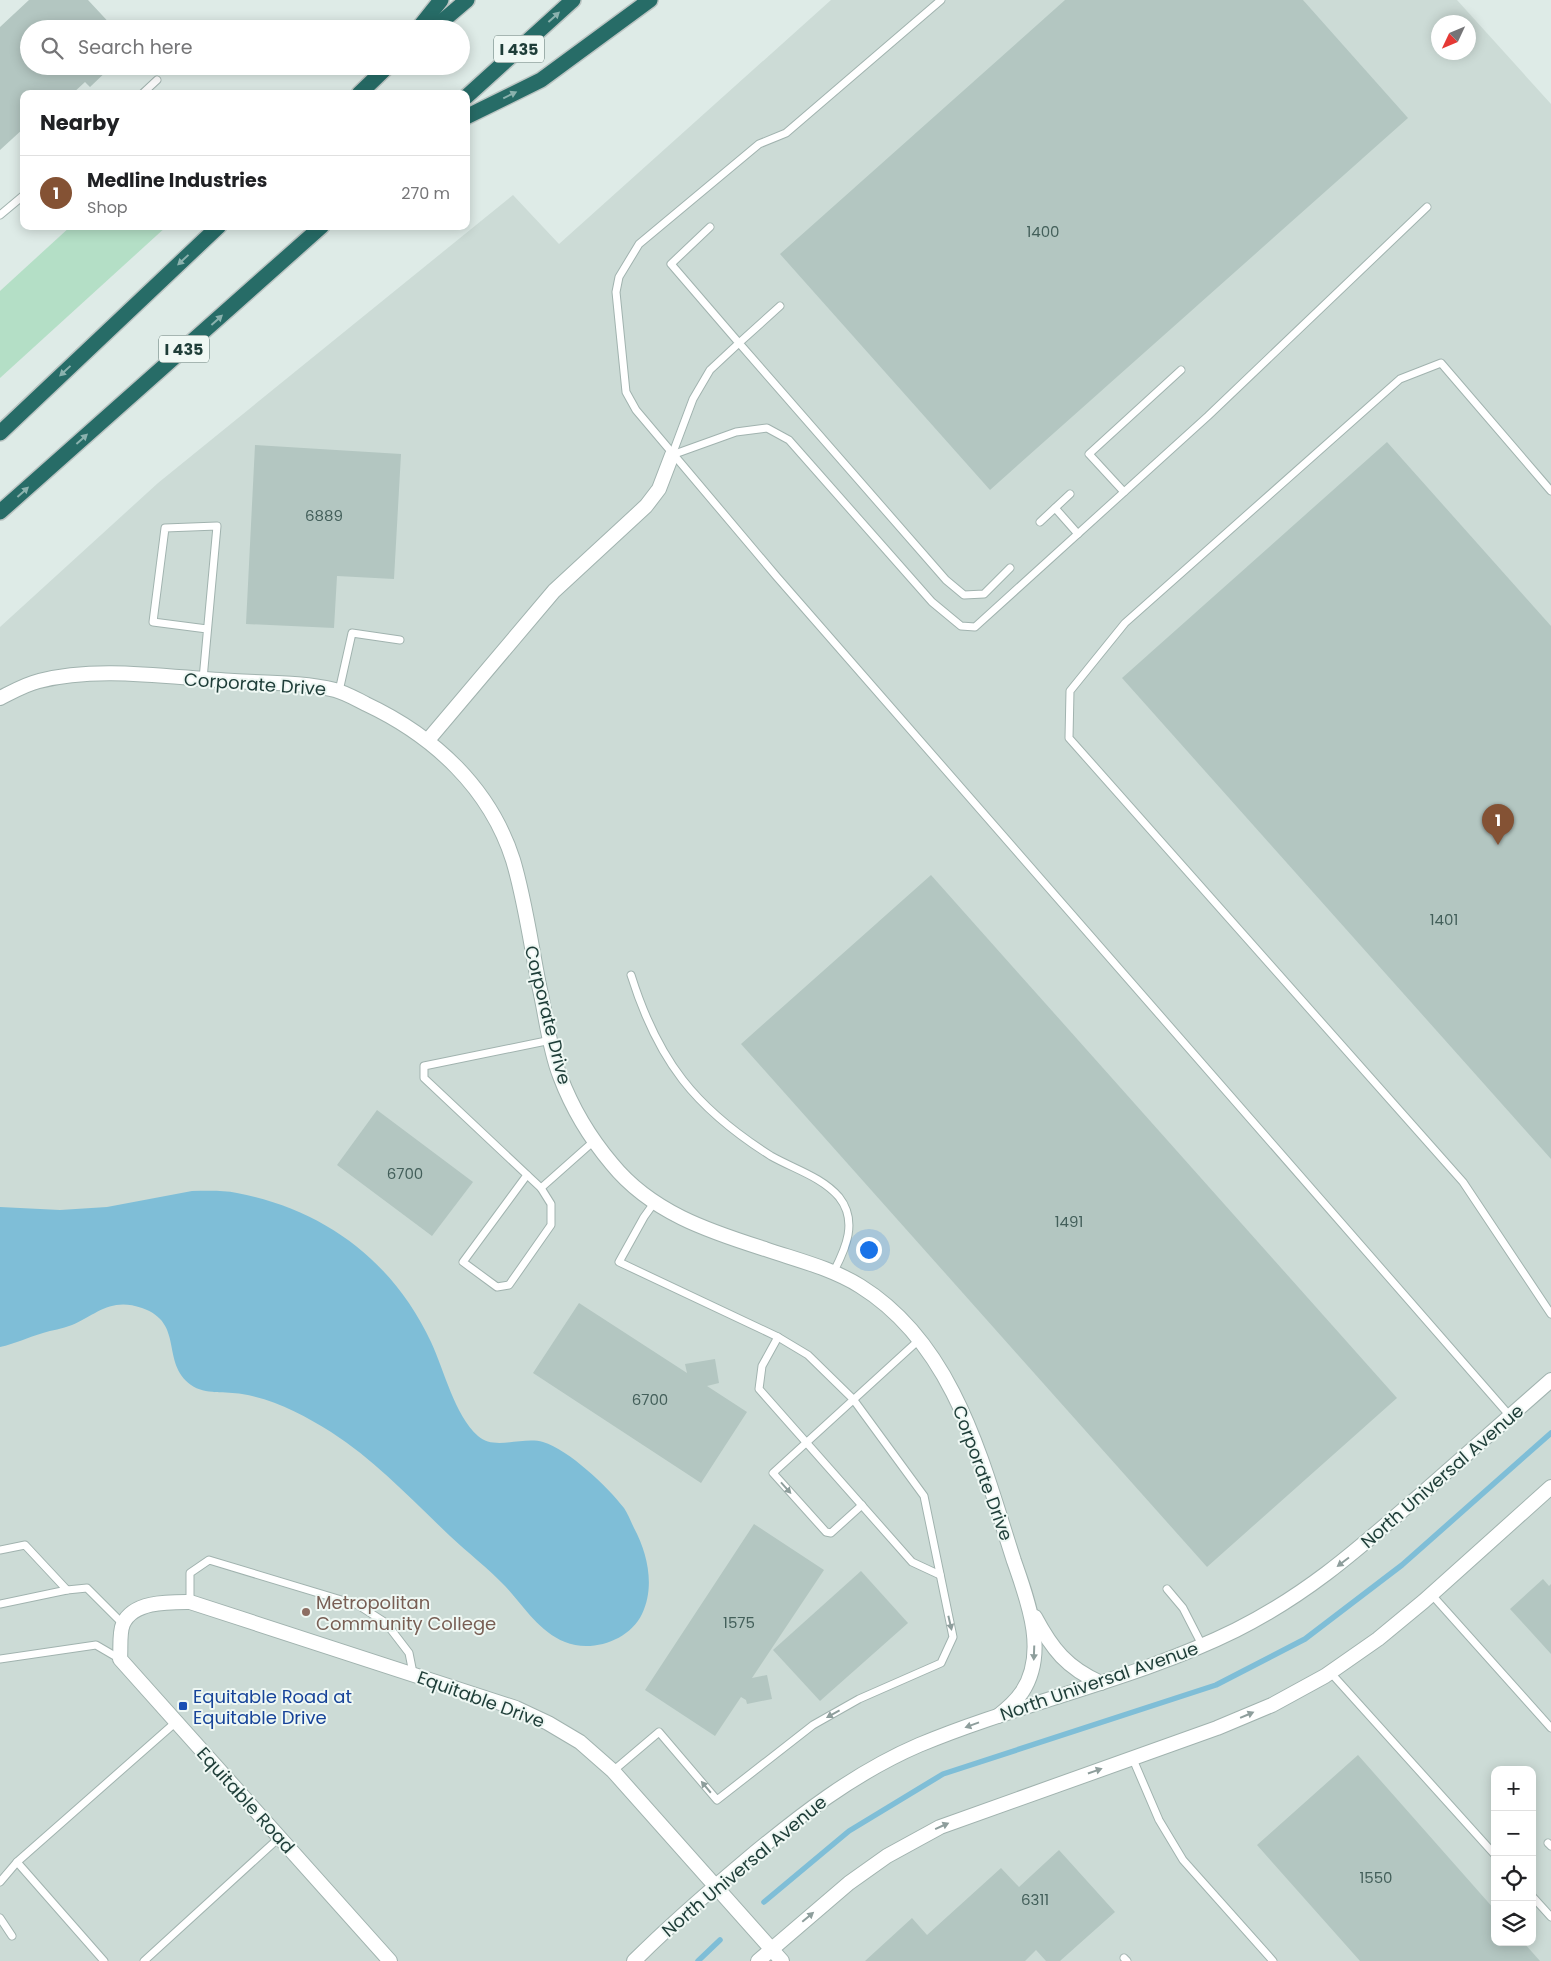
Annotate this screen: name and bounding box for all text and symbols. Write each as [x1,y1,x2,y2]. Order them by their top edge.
one-way arrow [547,11,559,23]
north arrow [1431,15,1476,60]
search box [20,20,470,75]
icon: search [38,34,66,62]
text: Search here [78,34,192,61]
road number: I 435 [494,36,544,62]
one-way arrow [503,91,517,99]
text: Nearby [40,108,120,137]
text: Medline Industries [87,167,267,194]
text: 1 [53,182,59,205]
text: 270 m [401,182,450,205]
text: Shop [87,196,128,219]
house number: 1400 [1026,221,1060,242]
one-way arrow [178,254,190,266]
one-way arrow [210,314,223,325]
road number: I 435 [159,336,209,362]
one-way arrow [60,365,72,377]
one-way arrow [76,433,88,445]
one-way arrow [16,486,28,498]
house number: 6889 [305,505,343,526]
street label: Corporate Drive [183,667,327,701]
pin: 1 [1482,804,1514,845]
house number: 1401 [1430,909,1458,930]
street label: Corporate Drive [519,943,577,1087]
house number: 6700 [387,1163,423,1184]
house number: 1491 [1055,1211,1083,1232]
your location [856,1237,882,1263]
house number: 6700 [632,1389,668,1410]
street label: North Universal Avenue [1355,1398,1529,1554]
street label: Corporate Drive [947,1402,1019,1544]
one-way arrow [781,1482,792,1495]
one-way arrow [1336,1557,1350,1567]
place label: Metropolitan Community College [316,1590,496,1636]
marker: Metropolitan Community College [300,1606,312,1618]
house number: 1575 [723,1612,755,1633]
one-way arrow [946,1615,954,1630]
street label: North Universal Avenue [996,1635,1202,1727]
one-way arrow [1030,1646,1038,1662]
street label: Equitable Drive [414,1664,548,1734]
place label: Equitable Road at Equitable Drive [193,1684,352,1730]
marker: Equitable Road at Equitable Drive [177,1700,189,1712]
one-way arrow [827,1709,840,1718]
one-way arrow [1240,1710,1254,1718]
one-way arrow [965,1722,980,1729]
street label: Equitable Road [191,1741,301,1859]
map controls [1491,1766,1536,1946]
button: + [1491,1766,1536,1811]
one-way arrow [1088,1767,1103,1775]
one-way arrow [700,1781,711,1794]
street label: North Universal Avenue [656,1789,832,1943]
button: − [1491,1811,1536,1856]
one-way arrow [935,1822,949,1830]
button: locate [1491,1856,1536,1901]
house number: 1550 [1359,1867,1393,1888]
house number: 6311 [1021,1889,1049,1910]
button: layers [1491,1901,1536,1946]
one-way arrow [802,1911,814,1923]

